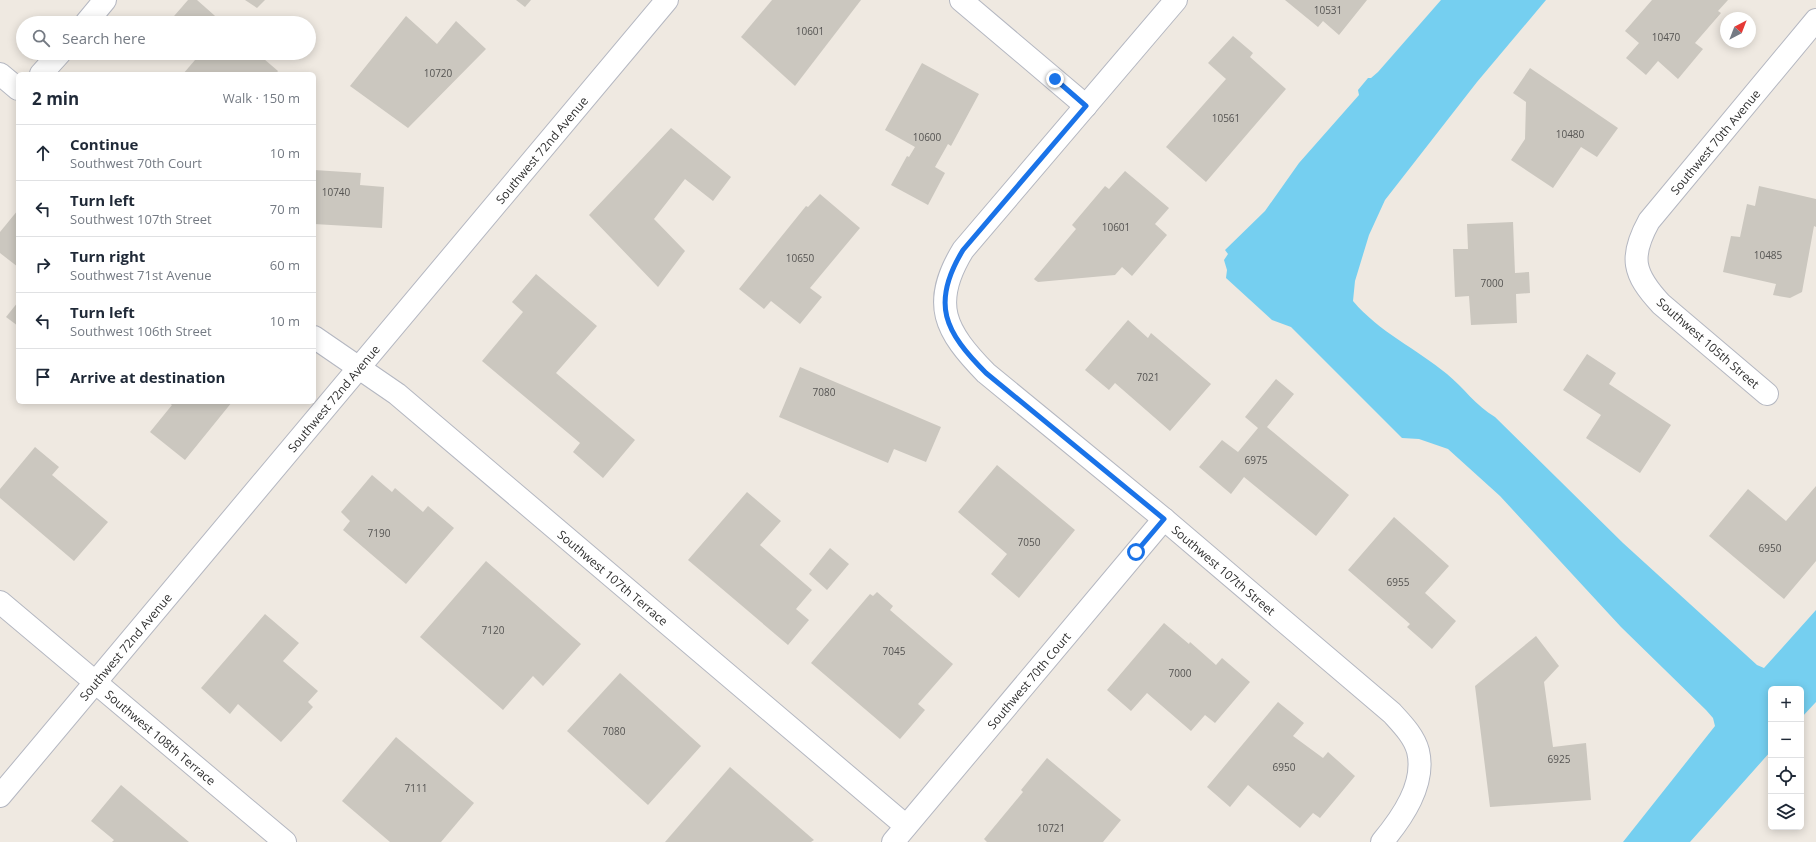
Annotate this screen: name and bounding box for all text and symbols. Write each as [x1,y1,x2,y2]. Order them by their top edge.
house number: 10531 [1314,3,1342,17]
north arrow [1720,12,1756,48]
search box [16,16,316,60]
house number: 10601 [796,24,824,38]
icon: search [30,27,52,49]
text: Search here [62,28,146,48]
house number: 10470 [1652,30,1681,44]
house number: 10720 [424,66,453,80]
route end [1046,70,1064,88]
street label: Southwest 70th Avenue [1666,85,1764,198]
text: 2 min [32,87,79,110]
text: Walk · 150 m [223,89,300,107]
street label: Southwest 72nd Avenue [491,92,592,207]
house number: 10561 [1212,111,1240,125]
house number: 10480 [1556,127,1585,141]
house number: 10600 [913,130,942,144]
text: Continue [70,134,138,154]
icon: ahead [32,142,54,164]
text: 10 m [270,144,300,162]
text: Southwest 70th Court [70,154,202,172]
house number: 10740 [322,185,351,199]
text: Turn left [70,190,135,210]
icon: left [32,198,54,220]
text: 70 m [270,200,300,218]
text: Southwest 107th Street [70,210,212,228]
house number: 10601 [1102,220,1130,234]
text: Turn right [70,246,145,266]
house number: 10485 [1754,248,1783,262]
house number: 10650 [786,251,815,265]
icon: right [32,254,54,276]
text: 60 m [270,256,300,274]
text: Southwest 71st Avenue [70,266,211,284]
house number: 7000 [1481,276,1504,290]
street label: Southwest 105th Street [1653,294,1763,392]
text: Turn left [70,302,135,322]
icon: left [32,310,54,332]
text: 10 m [270,312,300,330]
text: Southwest 106th Street [70,322,212,340]
street label: Southwest 72nd Avenue [283,341,383,456]
icon: arrive [32,366,54,388]
text: Arrive at destination [70,367,225,387]
house number: 7021 [1137,370,1159,384]
house number: 7080 [813,385,836,399]
house number: 6975 [1245,453,1268,467]
street label: Southwest 107th Street [1168,521,1279,619]
house number: 7190 [368,526,391,540]
street label: Southwest 107th Terrace [554,526,672,629]
house number: 7050 [1018,535,1041,549]
house number: 6950 [1759,541,1782,555]
route start [1127,543,1145,561]
house number: 6955 [1387,575,1410,589]
street label: Southwest 72nd Avenue [75,589,175,704]
house number: 7120 [482,623,505,637]
street label: Southwest 70th Court [983,628,1074,732]
house number: 7045 [883,644,906,658]
house number: 7000 [1169,666,1192,680]
street label: Southwest 108th Terrace [102,686,220,789]
map controls [1768,686,1804,830]
button: + [1768,686,1804,722]
button: − [1768,722,1804,758]
house number: 7080 [603,724,626,738]
house number: 6925 [1548,752,1571,766]
button: locate [1768,758,1804,794]
house number: 6950 [1273,760,1296,774]
house number: 7111 [405,781,427,795]
button: layers [1768,794,1804,830]
house number: 10721 [1037,821,1065,835]

